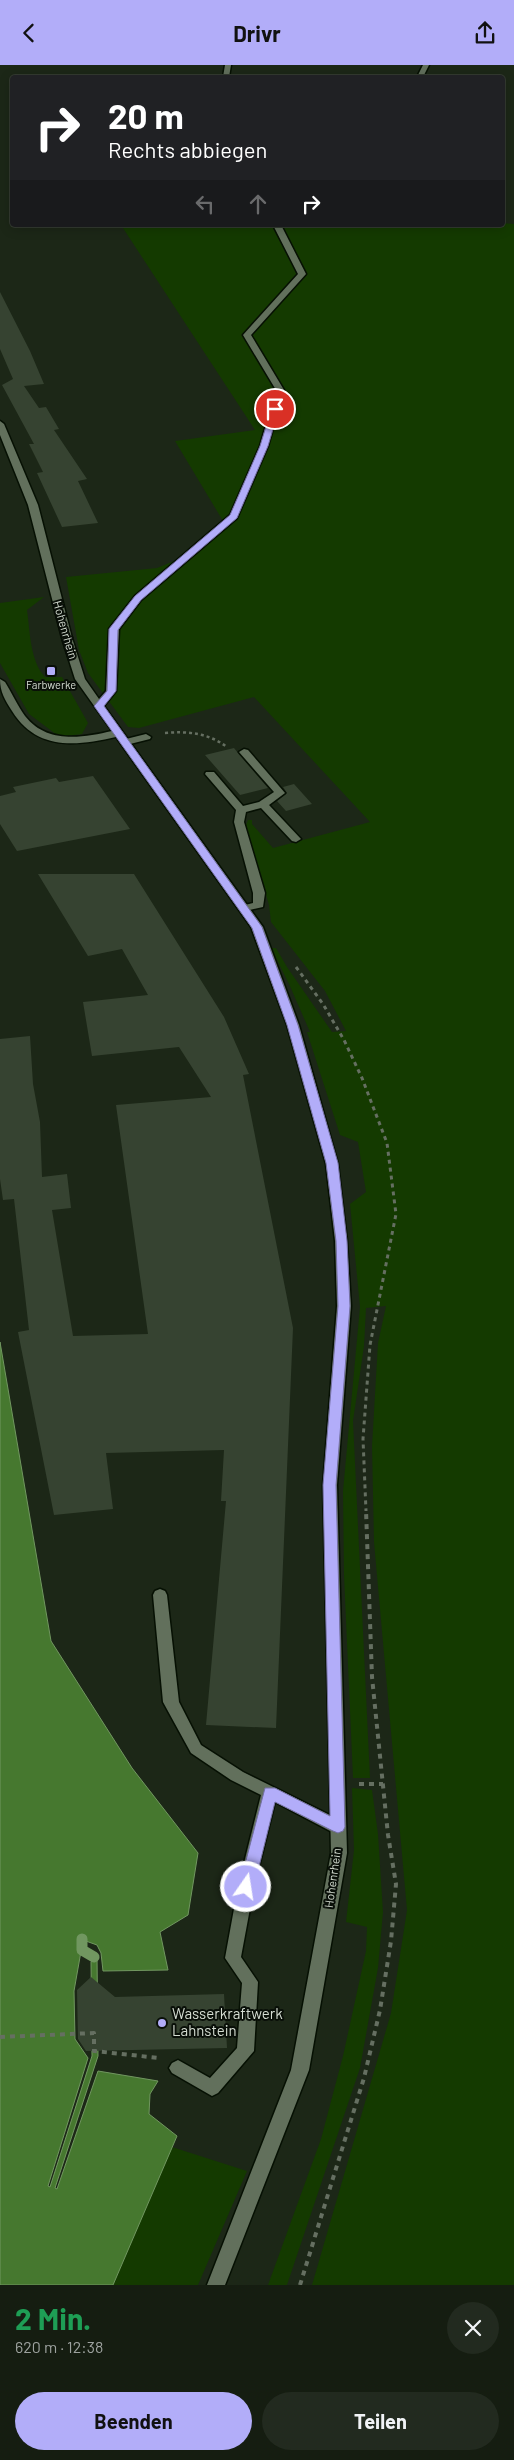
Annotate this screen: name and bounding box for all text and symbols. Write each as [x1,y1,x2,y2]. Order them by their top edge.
icon: back [15,19,43,47]
icon: share [471,19,499,47]
text: Drivr [233,20,281,46]
text: 20 m [108,94,184,136]
icon: right [25,95,90,160]
text: Rechts abbiegen [108,136,267,162]
icon: left [191,190,219,218]
icon: ahead [244,190,272,218]
icon: right [297,190,325,218]
pin [254,388,296,430]
icon: arrive [261,395,289,423]
street label: Hohenrhein [51,599,81,661]
marker: Farbwerke [45,665,57,677]
place label: Farbwerke [26,678,76,691]
street label: Hohenrhein [321,1847,343,1909]
position arrow [219,1860,271,1912]
place label: Wasserkraftwerk Lahnstein [172,2004,283,2039]
marker: Wasserkraftwerk Lahnstein [156,2017,168,2029]
text: 2 Min. [15,2300,91,2336]
button: close [447,2302,499,2354]
text: 620 m · 12:38 [15,2337,103,2356]
button: Beenden [15,2392,252,2450]
button: Teilen [262,2392,499,2450]

